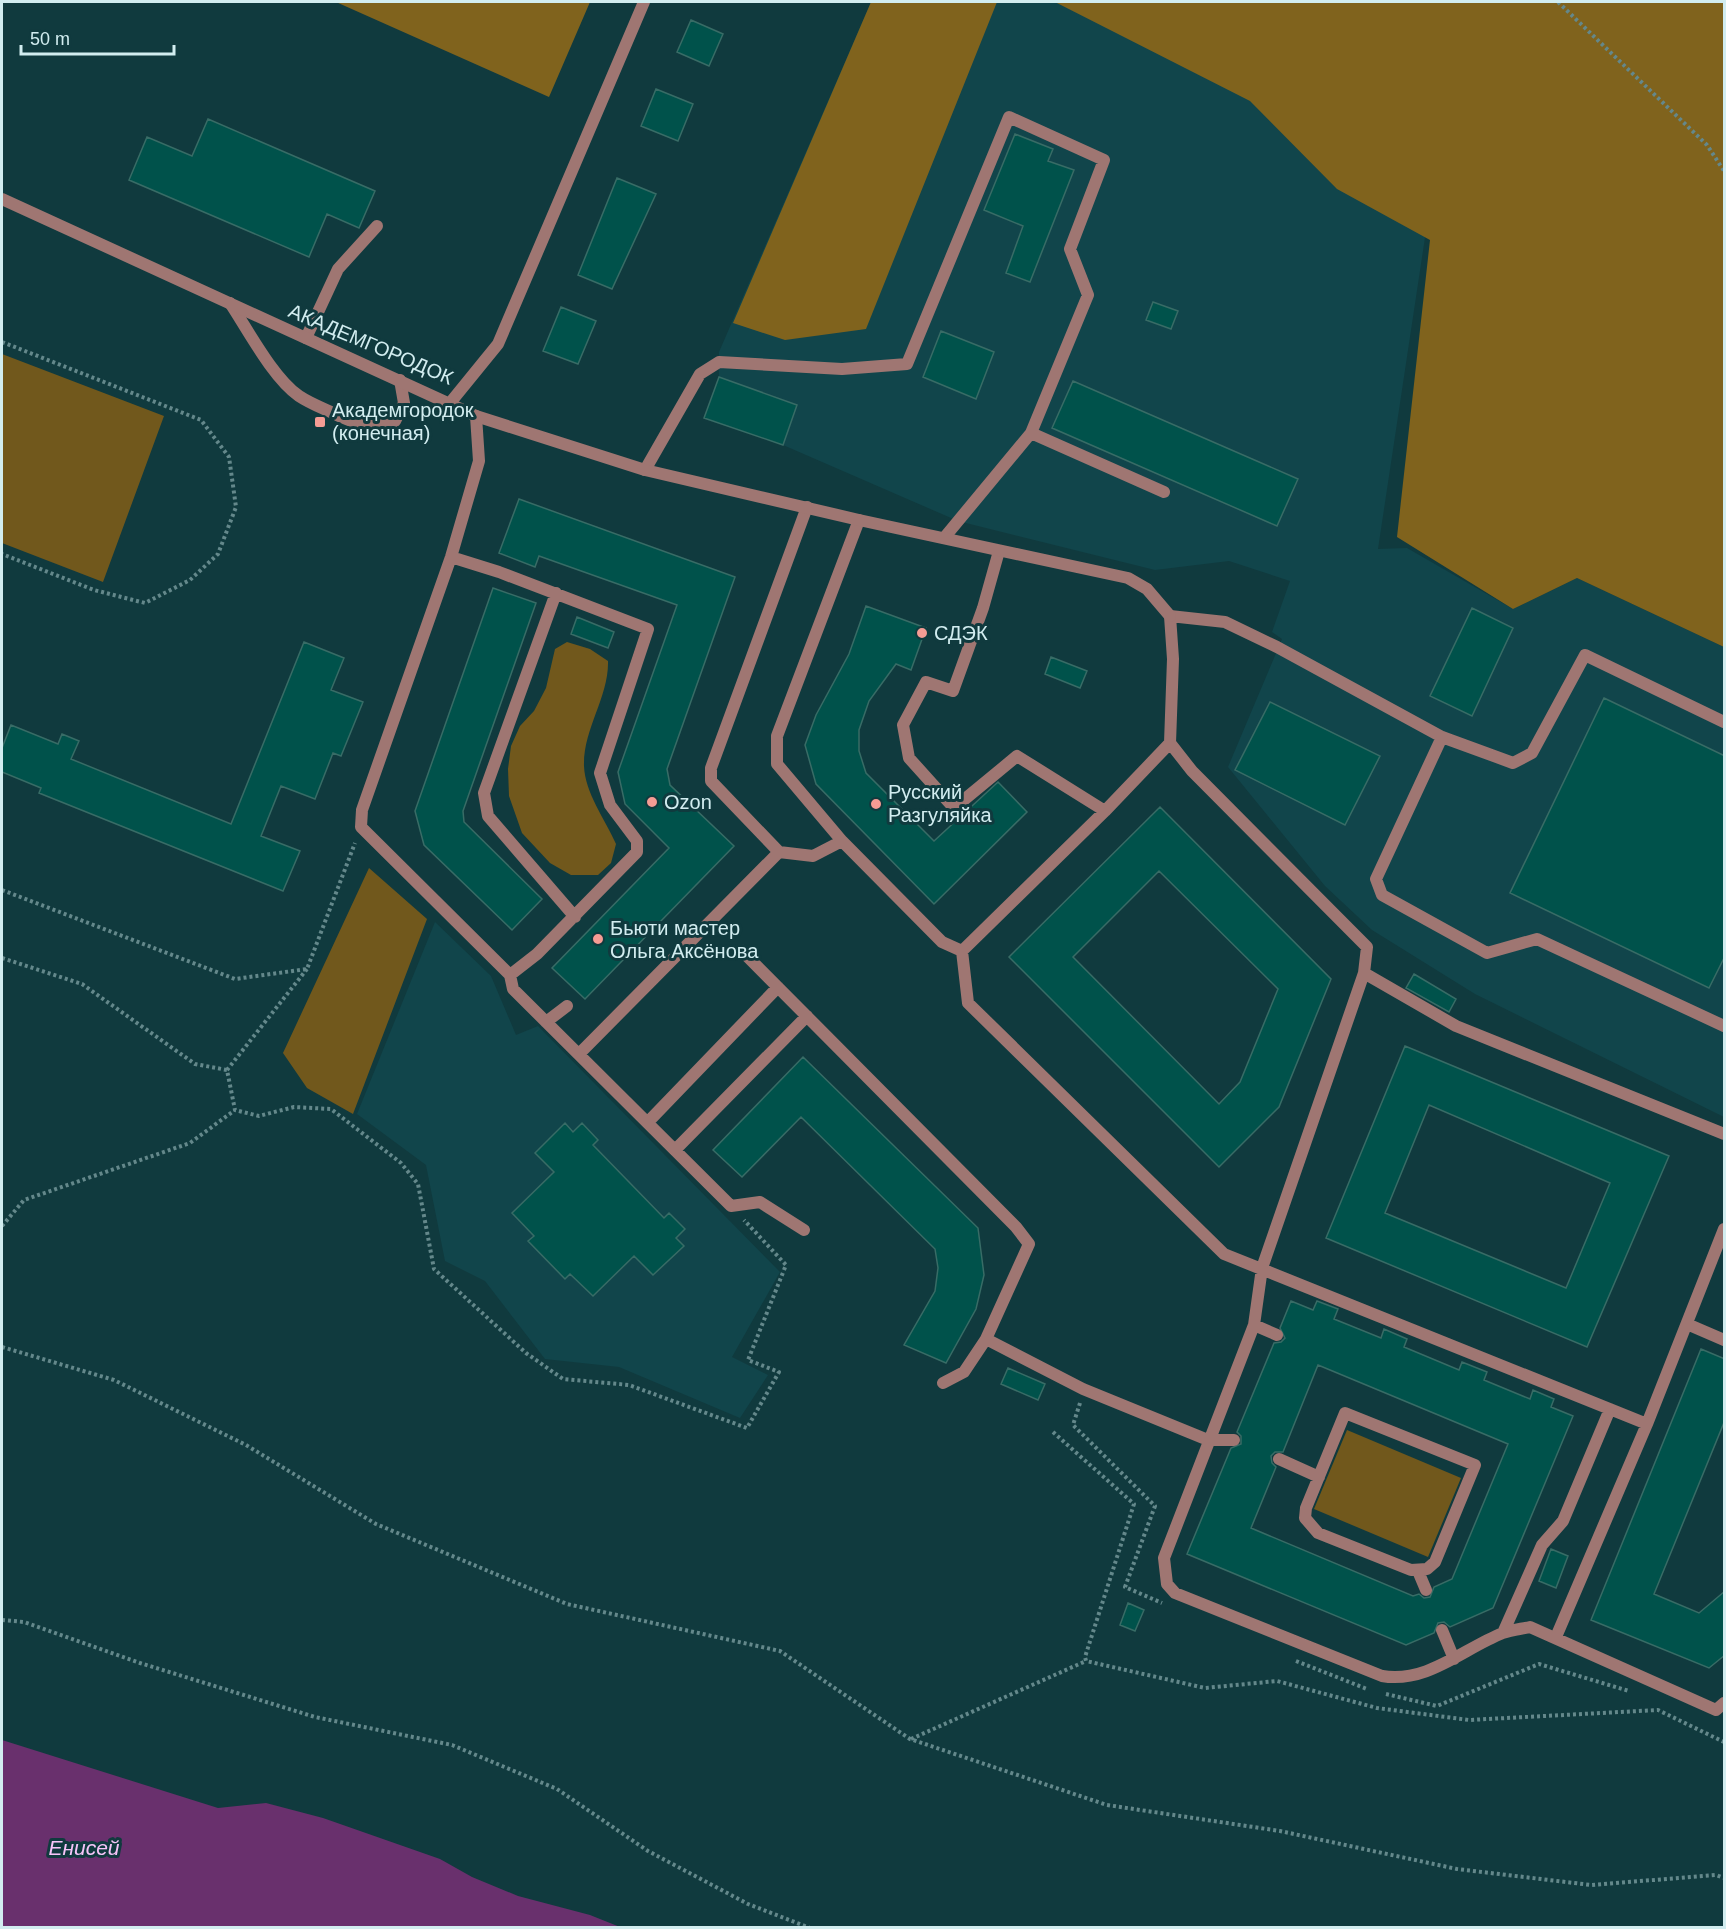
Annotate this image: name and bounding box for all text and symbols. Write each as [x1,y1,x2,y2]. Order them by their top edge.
scale bar [21,18,174,56]
text: 50 m [30,29,70,49]
street label: АКАДЕМГОРОДОК [285,299,457,389]
place label: Академгородок (конечная) [332,399,474,444]
marker: Академгородок (конечная) [313,415,327,429]
place label: СДЭК [934,622,988,644]
marker: СДЭК [915,626,929,640]
place label: Русский Разгуляйка [888,781,992,826]
place label: Ozon [664,791,712,813]
marker: Ozon [645,795,659,809]
marker: Русский Разгуляйка [869,797,883,811]
place label: Бьюти мастер Oльга Аксёнова [610,917,759,962]
marker: Бьюти мастер Oльга Аксёнова [591,932,605,946]
water label: Енисей [48,1836,120,1859]

